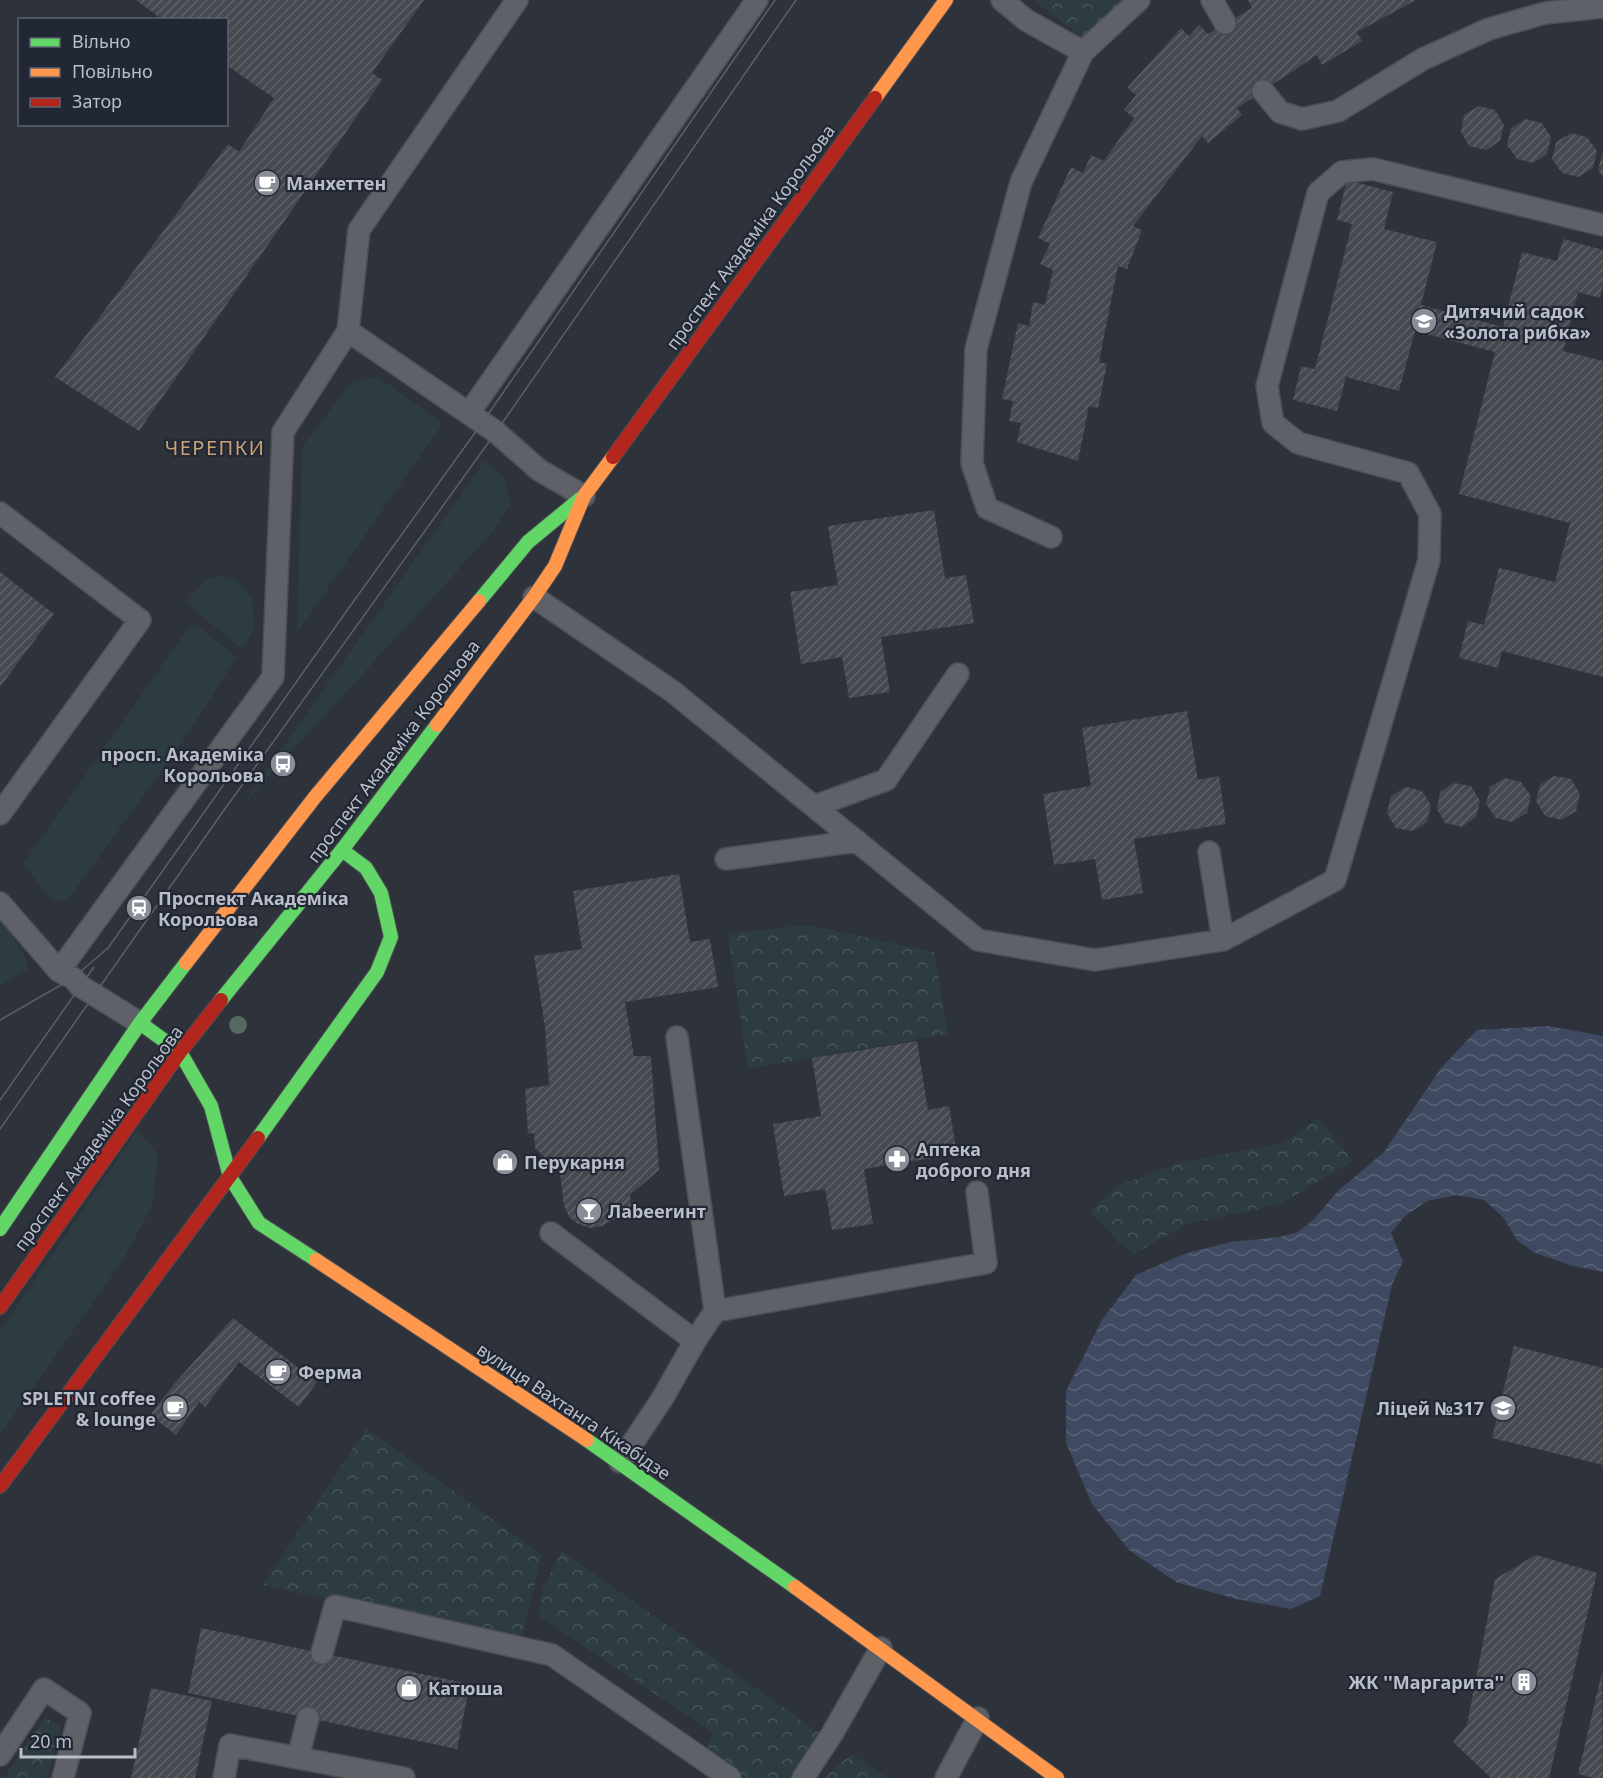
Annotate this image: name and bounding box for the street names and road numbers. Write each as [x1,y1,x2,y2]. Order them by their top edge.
street label: проспект Академіка Корольова [660,119,840,355]
street label: проспект Академіка Корольова [301,635,485,867]
street label: проспект Академіка Корольова [8,1020,188,1256]
street label: вулиця Вахтанга Кікабідзе [472,1337,676,1485]

